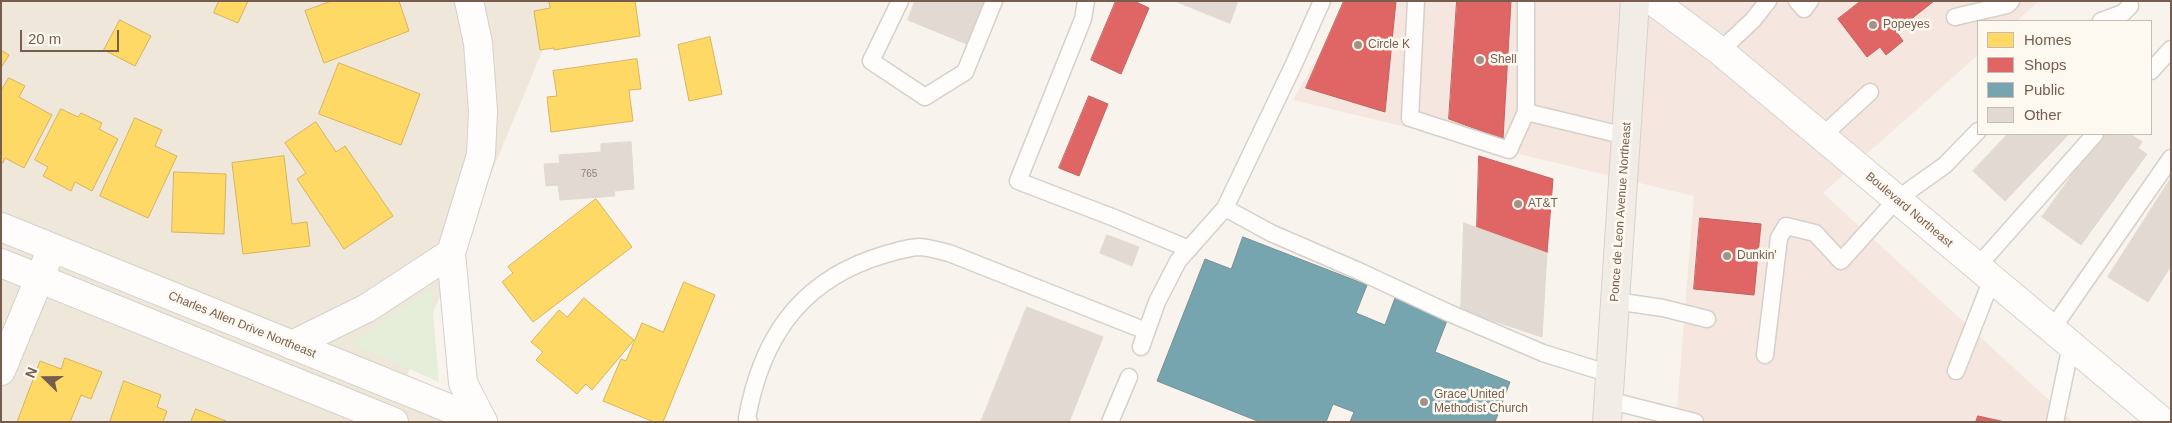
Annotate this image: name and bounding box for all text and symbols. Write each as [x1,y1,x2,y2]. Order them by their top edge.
place label: Popeyes [1883,18,1930,32]
marker: Popeyes [1867,19,1879,31]
scale bar [22,20,121,52]
legend [1977,20,2152,135]
text: 20 m [28,30,61,47]
text: Homes [2024,31,2072,48]
place label: Circle K [1368,38,1410,52]
marker: Circle K [1352,39,1364,51]
place label: Shell [1490,53,1517,67]
marker: Shell [1474,54,1486,66]
text: Shops [2024,56,2067,73]
text: Public [2024,81,2065,98]
text: Other [2024,106,2062,123]
street label: Ponce de Leon Avenue Northeast [1608,122,1634,302]
house number: 765 [581,168,597,180]
street label: Boulevard Northeast [1862,169,1956,251]
place label: AT&T [1528,197,1558,211]
marker: AT&T [1512,198,1524,210]
place label: Dunkin' [1737,249,1777,263]
marker: Dunkin' [1721,250,1733,262]
street label: Charles Allen Drive Northeast [166,289,318,361]
north arrow [20,353,70,403]
text: N [22,365,40,380]
place label: Grace United Methodist Church [1434,388,1528,416]
marker: Grace United Methodist Church [1418,396,1430,408]

